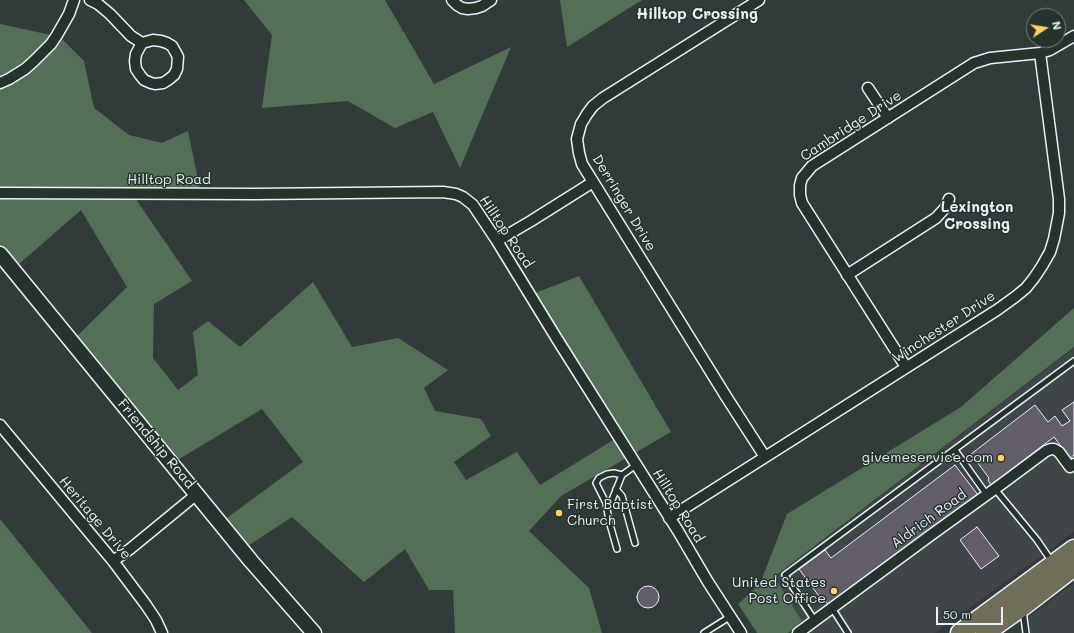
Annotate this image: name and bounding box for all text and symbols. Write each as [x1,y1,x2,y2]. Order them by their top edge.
district label: Hilltop Crossing [636,5,758,23]
north arrow [1026,8,1066,48]
text: N [1049,20,1065,31]
street label: Cambridge Drive [797,87,905,165]
street label: Derringer Drive [589,152,659,254]
street label: Hilltop Road [127,172,211,188]
street label: Hilltop Road [476,193,536,271]
district label: Lexington Crossing [941,198,1013,233]
street label: Winchester Drive [889,287,999,367]
street label: Friendship Road [114,396,198,492]
place label: givemeservice.com [862,450,993,466]
marker: givemeservice.com [996,453,1006,463]
street label: Hilltop Road [649,466,707,546]
street label: Heritage Drive [55,473,135,563]
street label: Aldrich Road [888,486,970,552]
place label: First Baptist Church [567,497,653,530]
marker: First Baptist Church [554,508,564,518]
place label: United States Post Office [732,575,826,608]
marker: United States Post Office [829,586,839,596]
scale bar [938,599,1005,625]
text: 50 m [943,606,971,622]

